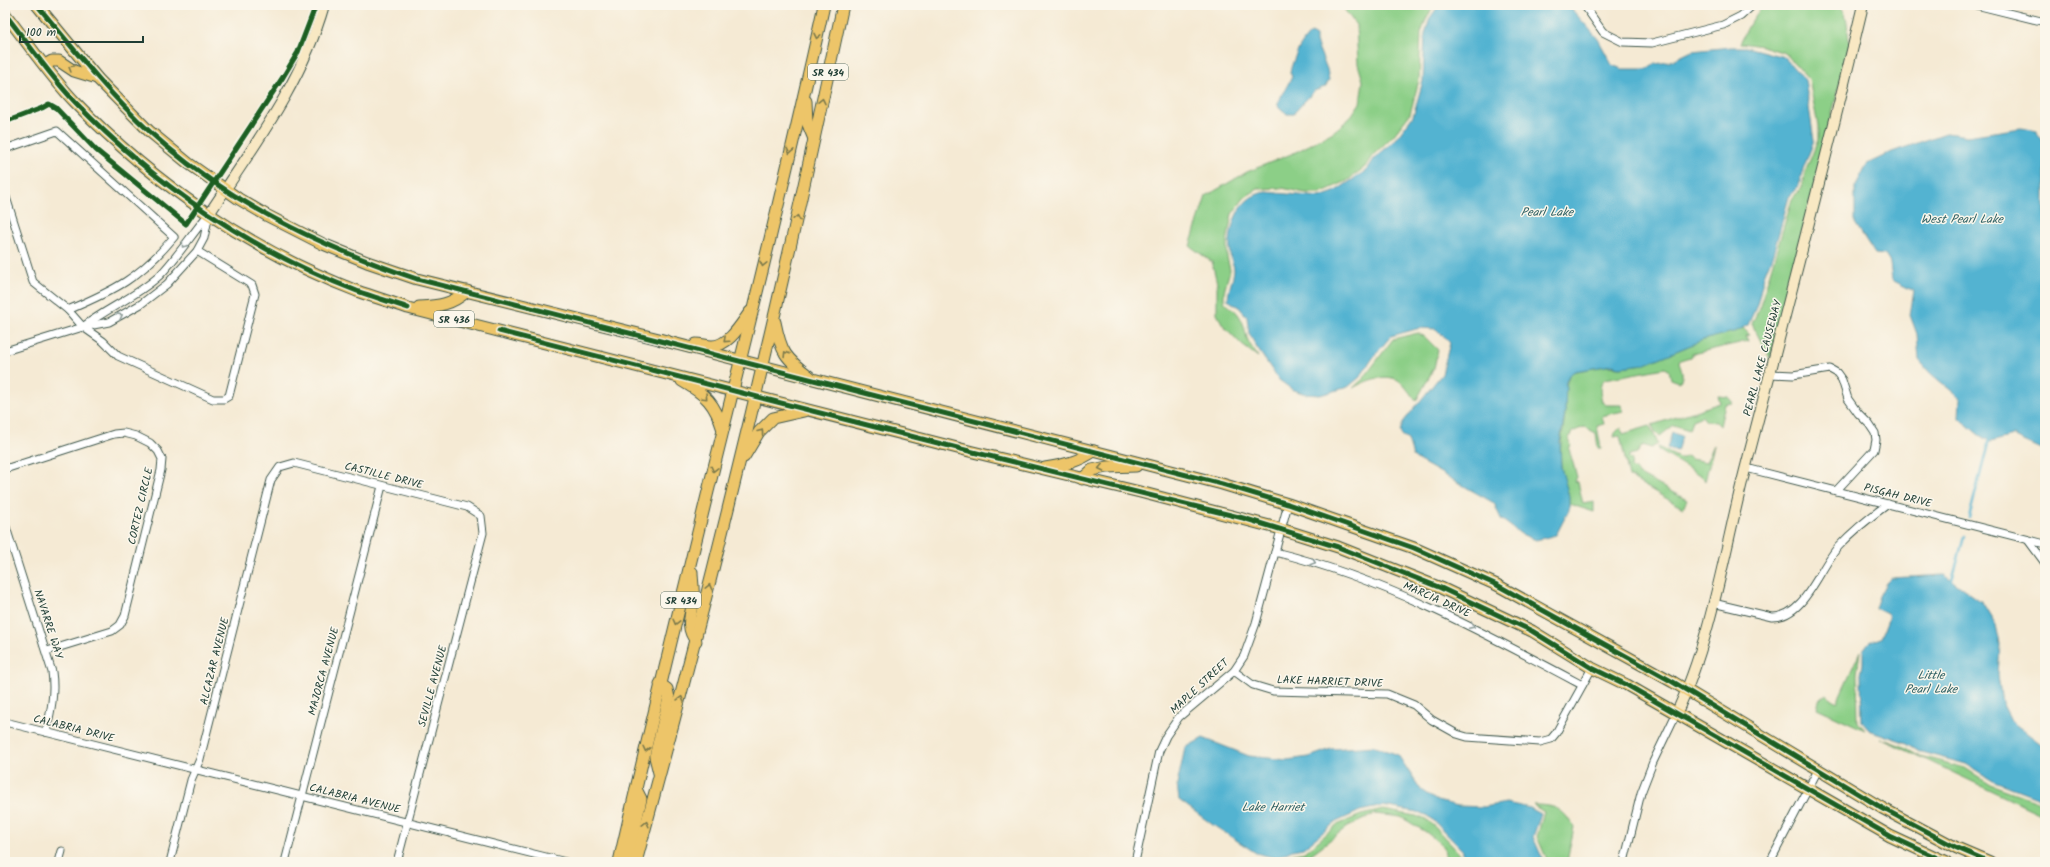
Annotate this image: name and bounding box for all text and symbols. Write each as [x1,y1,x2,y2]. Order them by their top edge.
scale bar [20,18,143,44]
text: 100 m [26,23,57,42]
one-way arrow [813,33,821,39]
road number: SR 434 [808,64,848,80]
one-way arrow [68,65,75,72]
one-way arrow [817,98,825,104]
one-way arrow [787,148,795,154]
water label: Pearl Lake [1521,203,1575,222]
water label: West Pearl Lake [1921,210,2005,229]
one-way arrow [792,214,800,221]
one-way arrow [182,240,189,247]
one-way arrow [759,261,768,268]
street label: PEARL LAKE CAUSEWAY [1739,297,1787,418]
road number: SR 436 [434,311,474,327]
one-way arrow [115,313,123,321]
one-way arrow [723,335,731,342]
one-way arrow [783,351,790,358]
one-way arrow [701,392,708,400]
one-way arrow [756,429,763,436]
street label: CASTILLE DRIVE [343,458,426,495]
one-way arrow [1097,463,1104,472]
street label: CORTEZ CIRCLE [123,465,159,547]
one-way arrow [710,466,718,472]
street label: PISGAH DRIVE [1862,479,1934,513]
one-way arrow [1309,557,1316,565]
street label: MARCIA DRIVE [1400,577,1474,623]
one-way arrow [704,584,713,591]
street label: NAVARRE WAY [28,587,68,662]
road number: SR 434 [661,592,701,608]
street label: ALCAZAR AVENUE [195,615,235,707]
one-way arrow [672,619,680,626]
one-way arrow [1468,621,1475,629]
street label: MAJORCA AVENUE [304,625,345,717]
street label: SEVILLE AVENUE [413,643,453,729]
street label: MAPLE STREET [1166,654,1234,719]
water label: Little Pearl Lake [1905,666,1959,699]
street label: LAKE HARRIET DRIVE [1277,671,1384,693]
one-way arrow [676,696,684,702]
street label: CALABRIA DRIVE [31,710,117,748]
one-way arrow [642,746,650,752]
street label: CALABRIA AVENUE [307,779,403,819]
water label: Lake Harriet [1242,798,1307,817]
one-way arrow [641,821,650,828]

